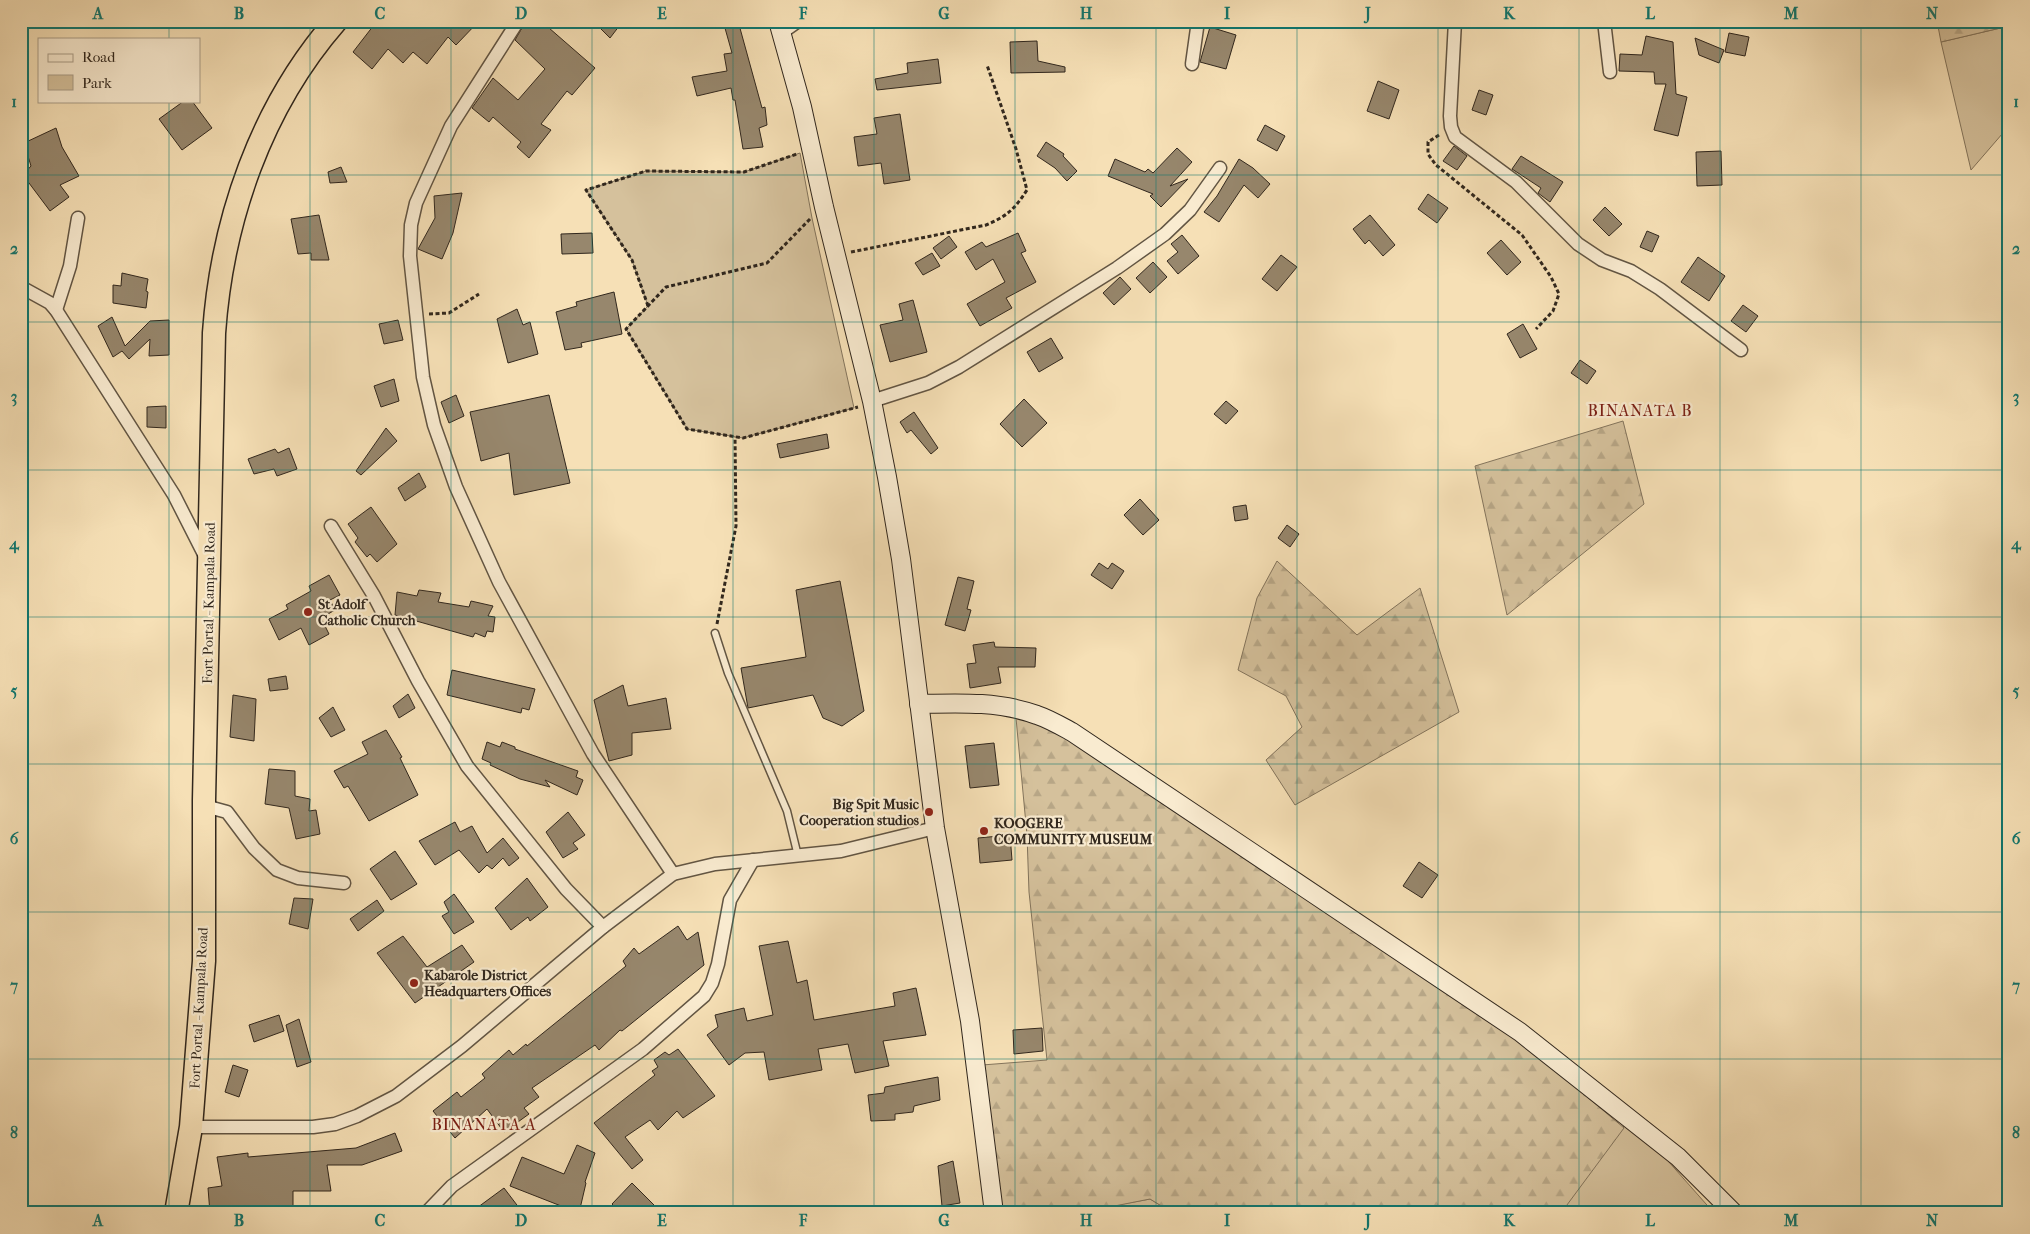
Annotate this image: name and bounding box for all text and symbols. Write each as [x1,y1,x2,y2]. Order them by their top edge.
text: A [92,4,104,23]
text: B [234,4,244,23]
text: C [375,4,386,23]
text: D [515,4,527,23]
text: E [657,4,667,23]
text: F [798,4,808,23]
text: G [938,4,950,23]
text: H [1080,4,1093,23]
text: I [1224,4,1231,23]
text: J [1363,4,1371,24]
text: K [1503,4,1516,23]
text: L [1645,4,1655,23]
text: M [1783,4,1799,23]
text: N [1926,4,1939,23]
legend [38,38,200,102]
text: Road [82,48,116,66]
text: Park [82,74,112,92]
text: 1 [11,92,17,111]
text: 1 [2013,92,2019,111]
text: 2 [10,239,18,258]
text: 2 [2012,239,2020,258]
text: 3 [11,387,17,407]
text: 3 [2013,387,2019,407]
district label: BINANATA B [1587,401,1693,420]
street label: Fort Portal - Kampala Road [199,522,219,684]
text: 4 [8,534,20,554]
text: 4 [2010,534,2022,554]
place label: St Adolf Catholic Church [318,596,417,629]
marker: St Adolf Catholic Church [302,606,314,618]
text: 5 [11,681,18,700]
text: 5 [2013,681,2020,700]
place label: Big Spit Music Cooperation studios [799,796,920,829]
marker: Big Spit Music Cooperation studios [923,806,935,818]
place label: KOOGERE COMMUNITY MUSEUM [994,815,1152,848]
marker: KOOGERE COMMUNITY MUSEUM [978,825,990,837]
text: 6 [10,829,19,848]
text: 6 [2012,829,2021,848]
street label: Fort Portal - Kampala Road [186,926,212,1089]
place label: Kabarole District Headquarters Offices [424,967,552,1000]
text: 7 [9,976,18,995]
text: 7 [2011,976,2020,995]
marker: Kabarole District Headquarters Offices [408,977,420,989]
district label: BINANATA A [431,1115,537,1134]
text: 8 [10,1123,18,1142]
text: 8 [2012,1123,2020,1142]
text: A [92,1211,104,1230]
text: B [234,1211,244,1230]
text: C [375,1211,386,1230]
text: D [515,1211,527,1230]
text: E [657,1211,667,1230]
text: F [798,1211,808,1230]
text: G [938,1211,950,1230]
text: H [1080,1211,1093,1230]
text: I [1224,1211,1231,1230]
text: J [1363,1211,1371,1231]
text: K [1503,1211,1516,1230]
text: L [1645,1211,1655,1230]
text: M [1783,1211,1799,1230]
text: N [1926,1211,1939,1230]

